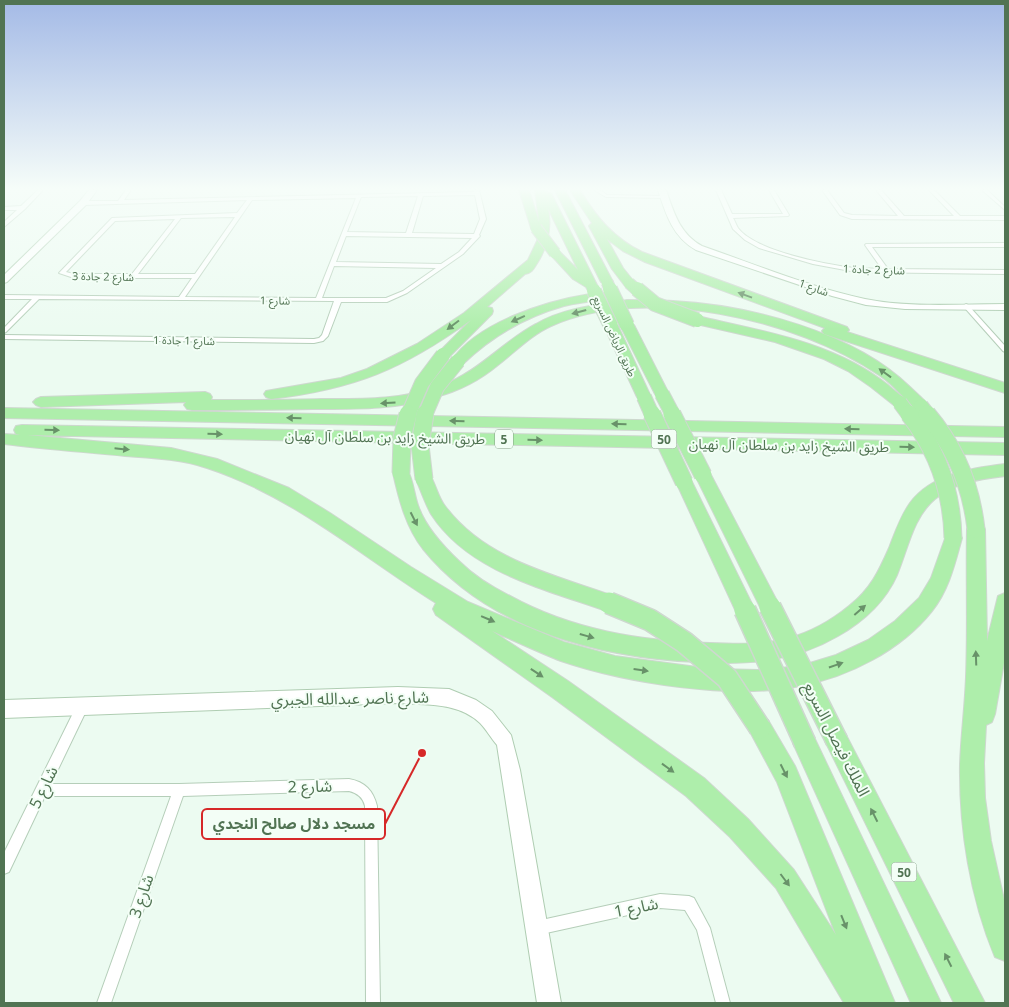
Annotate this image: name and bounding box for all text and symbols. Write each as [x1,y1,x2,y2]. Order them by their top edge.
street label: شارع 2 جادة 1 [843,260,906,279]
street label: شارع 2 جادة 3 [72,268,134,285]
street label: شارع 1 [797,275,831,300]
one-way arrow [737,291,752,298]
street label: شارع 1 [260,292,291,309]
street label: طريق الرياض السريع [589,293,640,379]
one-way arrow [571,308,586,316]
one-way arrow [511,316,525,324]
one-way arrow [446,320,460,330]
street label: شارع 1 جادة 1 [153,332,215,349]
one-way arrow [878,368,892,378]
one-way arrow [380,399,396,407]
one-way arrow [286,414,302,422]
one-way arrow [448,417,464,425]
one-way arrow [611,420,627,428]
one-way arrow [843,425,859,433]
street label: طريق الشيخ زايد بن سلطان آل نهيان [285,426,485,450]
one-way arrow [45,427,61,435]
road number: 5 [495,429,513,448]
road number: 50 [652,429,676,448]
one-way arrow [207,430,223,438]
street label: طريق الشيخ زايد بن سلطان آل نهيان [689,434,889,458]
one-way arrow [527,436,543,444]
one-way arrow [900,443,916,451]
one-way arrow [114,445,130,453]
one-way arrow [410,512,418,526]
one-way arrow [853,604,865,616]
one-way arrow [481,616,495,624]
one-way arrow [579,633,594,641]
one-way arrow [972,649,980,665]
one-way arrow [829,661,844,668]
one-way arrow [634,667,650,675]
one-way arrow [530,668,544,678]
street label: الملك فيصل السريع [797,678,875,801]
street label: شارع ناصر عبدالله الجبري [271,686,429,712]
street label: شارع 5 [23,762,64,813]
one-way arrow [662,763,675,773]
one-way arrow [780,764,788,778]
street label: شارع 2 [288,775,332,799]
one-way arrow [870,808,878,822]
callout: مسجد دلال صالح النجدي [202,809,385,839]
text: مسجد دلال صالح النجدي [213,813,375,835]
road number: 50 [892,862,916,882]
street label: شارع 3 [123,871,161,921]
one-way arrow [780,873,790,887]
street label: شارع 1 [612,892,660,924]
one-way arrow [841,915,849,929]
one-way arrow [944,953,952,967]

